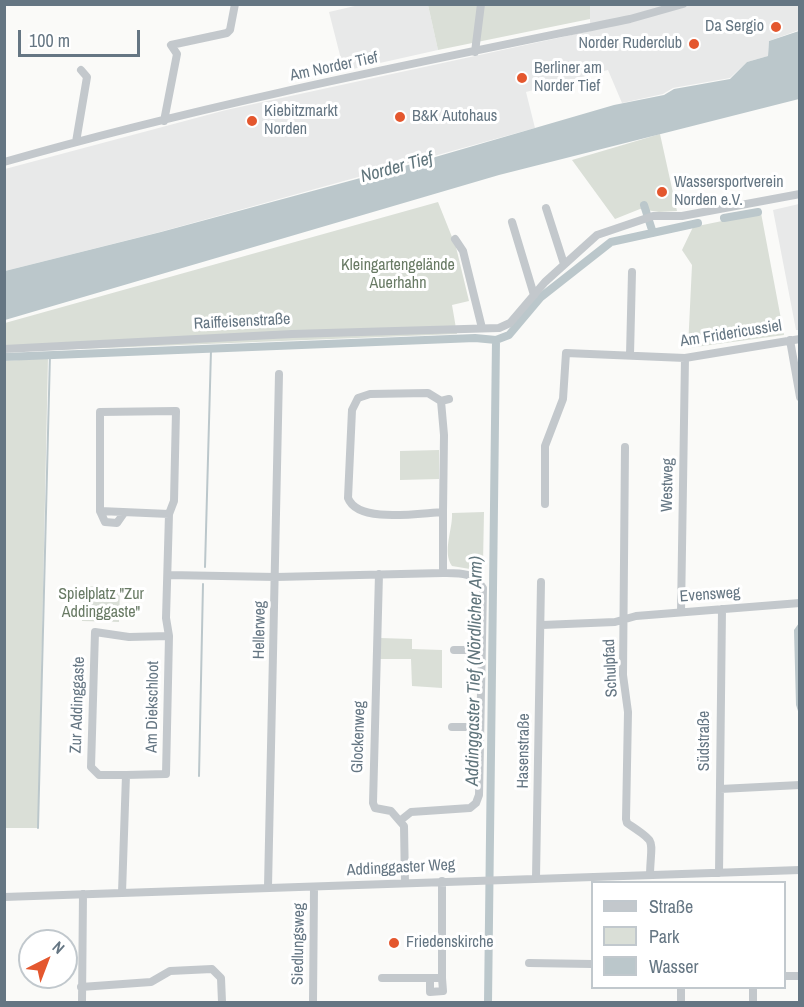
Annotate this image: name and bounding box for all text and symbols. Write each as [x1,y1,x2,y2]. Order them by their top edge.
place label: Da Sergio [705,17,764,37]
scale bar [21,18,142,56]
marker: Da Sergio [769,20,783,34]
text: 100 m [29,28,70,53]
place label: Norder Ruderclub [578,34,682,54]
marker: Norder Ruderclub [687,37,701,51]
street label: Am Norder Tief [288,48,380,86]
place label: Berliner am Norder Tief [534,59,602,97]
marker: Berliner am Norder Tief [515,71,529,85]
place label: Kiebitzmarkt Norden [264,102,338,140]
place label: B&K Autohaus [412,107,497,127]
marker: B&K Autohaus [393,110,407,124]
marker: Kiebitzmarkt Norden [245,114,259,128]
water label: Norder Tief [358,148,436,188]
place label: Wassersportverein Norden e.V. [674,173,784,211]
marker: Wassersportverein Norden e.V. [655,185,669,199]
park label: Kleingartengelände Auerhahn [341,256,455,294]
street label: Raiffeisenstraße [193,310,291,334]
street label: Am Fridericussiel [679,316,783,352]
street label: Westweg [658,458,678,512]
water label: Addinggaster Tief (Nördlicher Arm) [462,556,488,786]
street label: Evensweg [679,583,741,607]
park label: Spielplatz "Zur Addinggaste" [58,585,144,623]
street label: Hellerweg [250,601,270,659]
street label: Schulpfad [600,638,622,698]
street label: Zur Addinggaste [67,656,89,754]
street label: Am Diekschloot [143,661,163,753]
street label: Glockenweg [348,701,370,773]
street label: Südstraße [695,711,715,771]
street label: Hasenstraße [514,713,534,789]
street label: Addinggaster Weg [346,856,456,880]
legend [591,881,786,989]
text: Straße [649,894,693,919]
street label: Siedlungsweg [289,903,309,985]
text: Park [649,924,679,949]
north arrow [18,929,78,989]
place label: Friedenskirche [406,933,494,953]
text: N [48,936,70,958]
marker: Friedenskirche [387,936,401,950]
text: Wasser [649,954,698,979]

